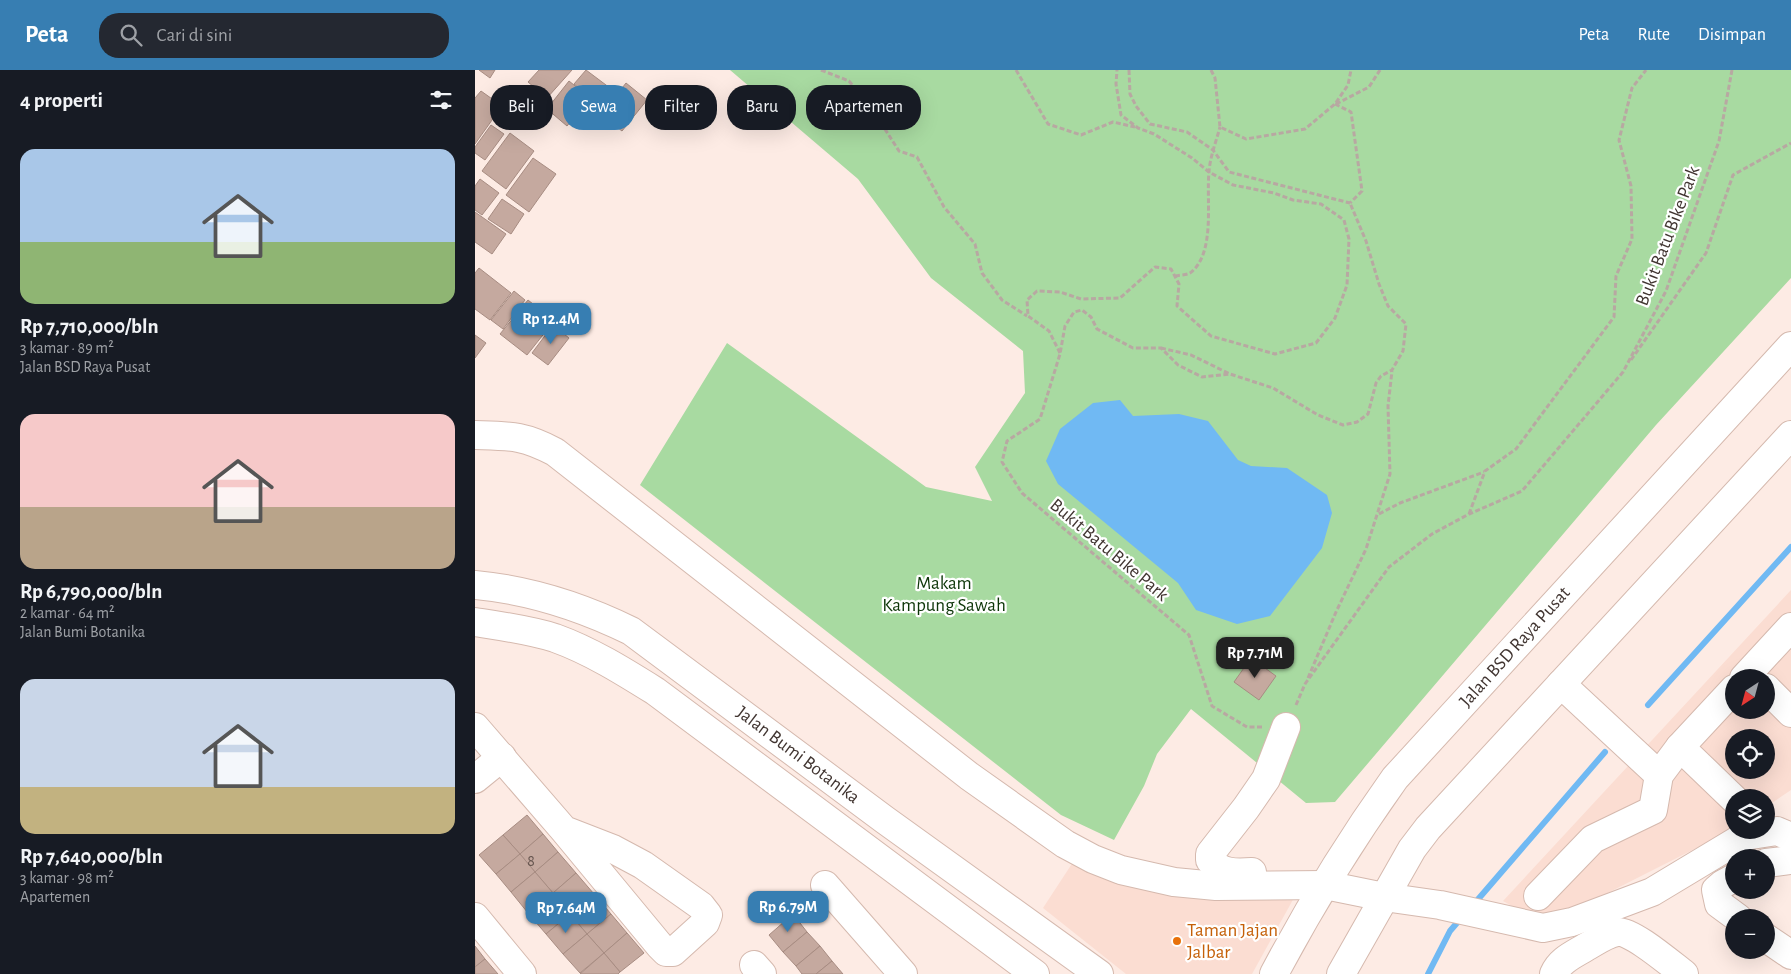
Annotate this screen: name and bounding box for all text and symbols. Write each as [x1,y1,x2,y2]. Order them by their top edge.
search box [99,13,449,58]
icon: search [117,21,145,49]
text: Peta [25,23,69,47]
text: Cari di sini [157,26,232,45]
text: Peta [1578,26,1609,44]
text: Rute [1637,26,1670,44]
text: Disimpan [1698,26,1766,44]
chip: Beli [490,85,553,130]
chip: Sewa [563,85,635,130]
chip: Filter [645,85,717,130]
chip: Baru [727,85,796,130]
chip: Apartemen [806,85,921,130]
icon: filters [427,86,455,114]
text: 4 properti [20,90,103,111]
street label: Bukit Batu Bike Park [1633,163,1704,309]
icon: home [193,181,283,271]
pin: Rp 12.4M [499,302,603,345]
text: Rp 12.4M [522,311,580,327]
text: Rp 7,710,000/bln [20,316,159,337]
text: 3 kamar · 89 m² [20,340,114,356]
text: Jalan BSD Raya Pusat [20,359,150,375]
icon: home [193,446,283,536]
street label: Bukit Batu Bike Park [1046,495,1172,605]
park label: Makam Kampung Sawah [882,574,1006,615]
text: Rp 6,790,000/bln [20,581,162,602]
street label: Jalan BSD Raya Pusat [1456,583,1574,711]
text: 2 kamar · 64 m² [20,605,115,621]
text: Jalan Bumi Botanika [20,624,145,640]
pin: Rp 7.71M [1203,636,1307,679]
text: Rp 7.71M [1227,645,1283,661]
north arrow [1725,669,1775,719]
map controls [1725,669,1775,959]
street label: Jalan Bumi Botanika [733,703,863,807]
icon: home [193,711,283,801]
button: locate [1725,729,1775,779]
button: layers [1725,789,1775,839]
text: Rp 7,640,000/bln [20,846,163,867]
button: + [1725,849,1775,899]
house number: 8 [527,853,535,869]
text: 3 kamar · 98 m² [20,870,114,886]
text: Apartemen [20,889,90,905]
pin: Rp 6.79M [736,890,840,933]
pin: Rp 7.64M [514,892,618,934]
text: Rp 6.79M [759,899,817,915]
text: Rp 7.64M [537,900,595,916]
button: − [1725,909,1775,959]
place label: Taman Jajan Jalbar [1187,921,1278,962]
marker: Taman Jajan Jalbar [1171,935,1183,947]

